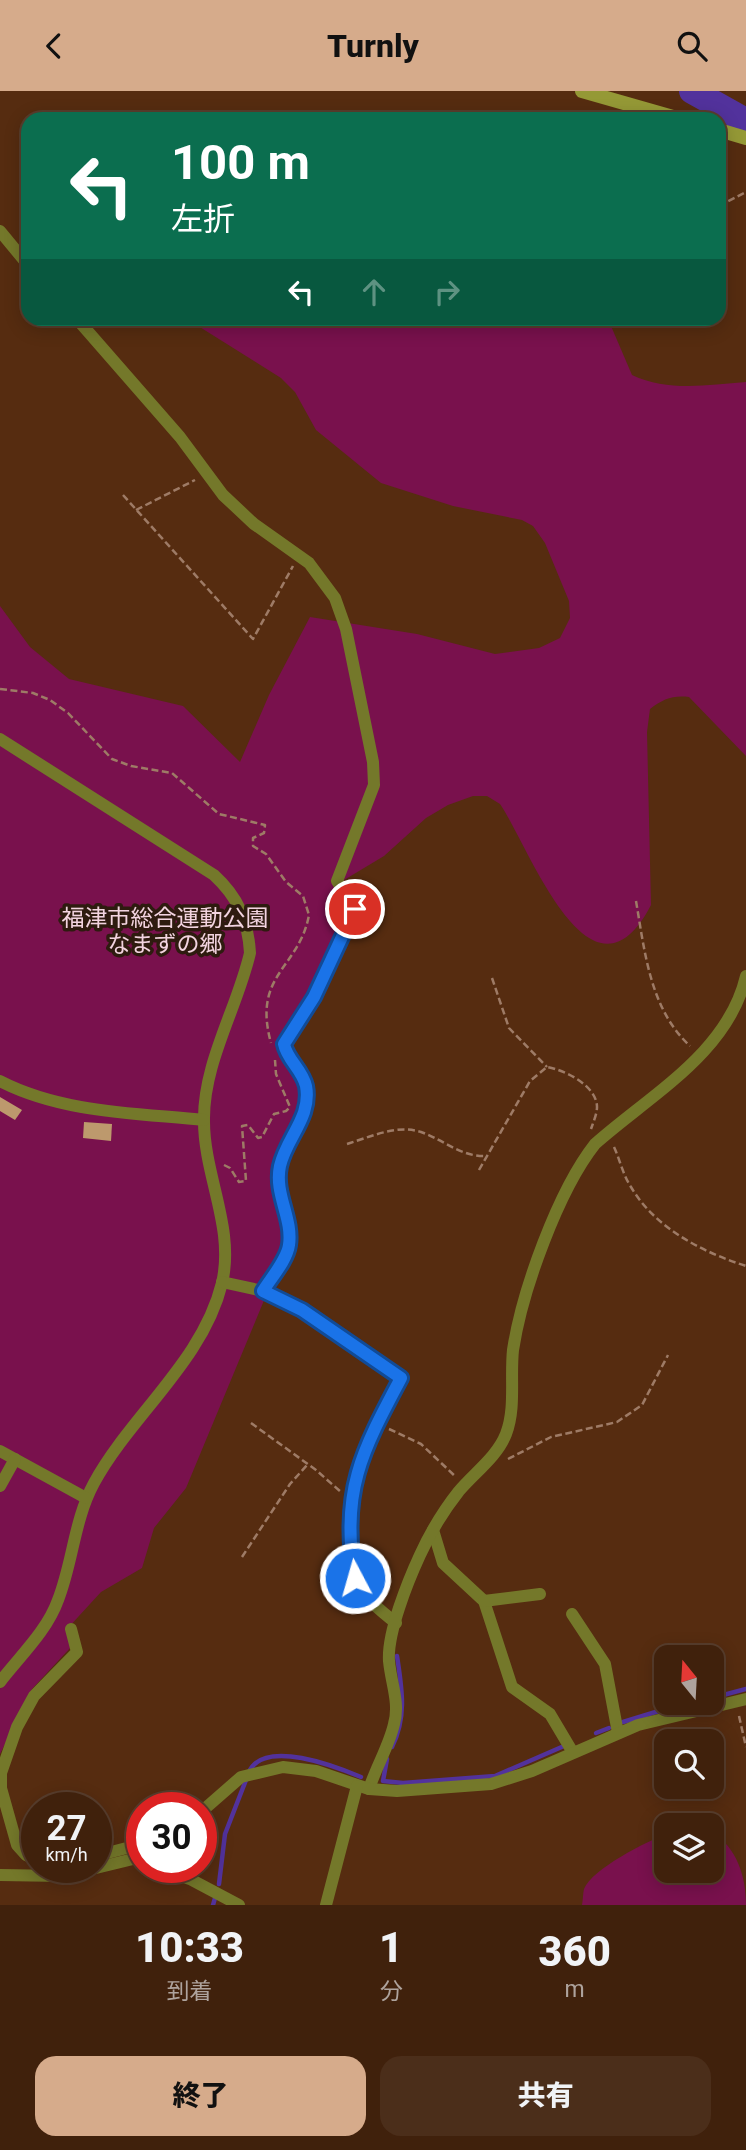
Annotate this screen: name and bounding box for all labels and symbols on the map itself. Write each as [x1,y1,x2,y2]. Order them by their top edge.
pin [325,879,385,939]
park label: 福津市総合運動公園 なまずの郷 [62,905,269,958]
position arrow [318,1541,392,1615]
north arrow [654,1645,724,1715]
speed limit sign: 30 [126,1792,217,1883]

